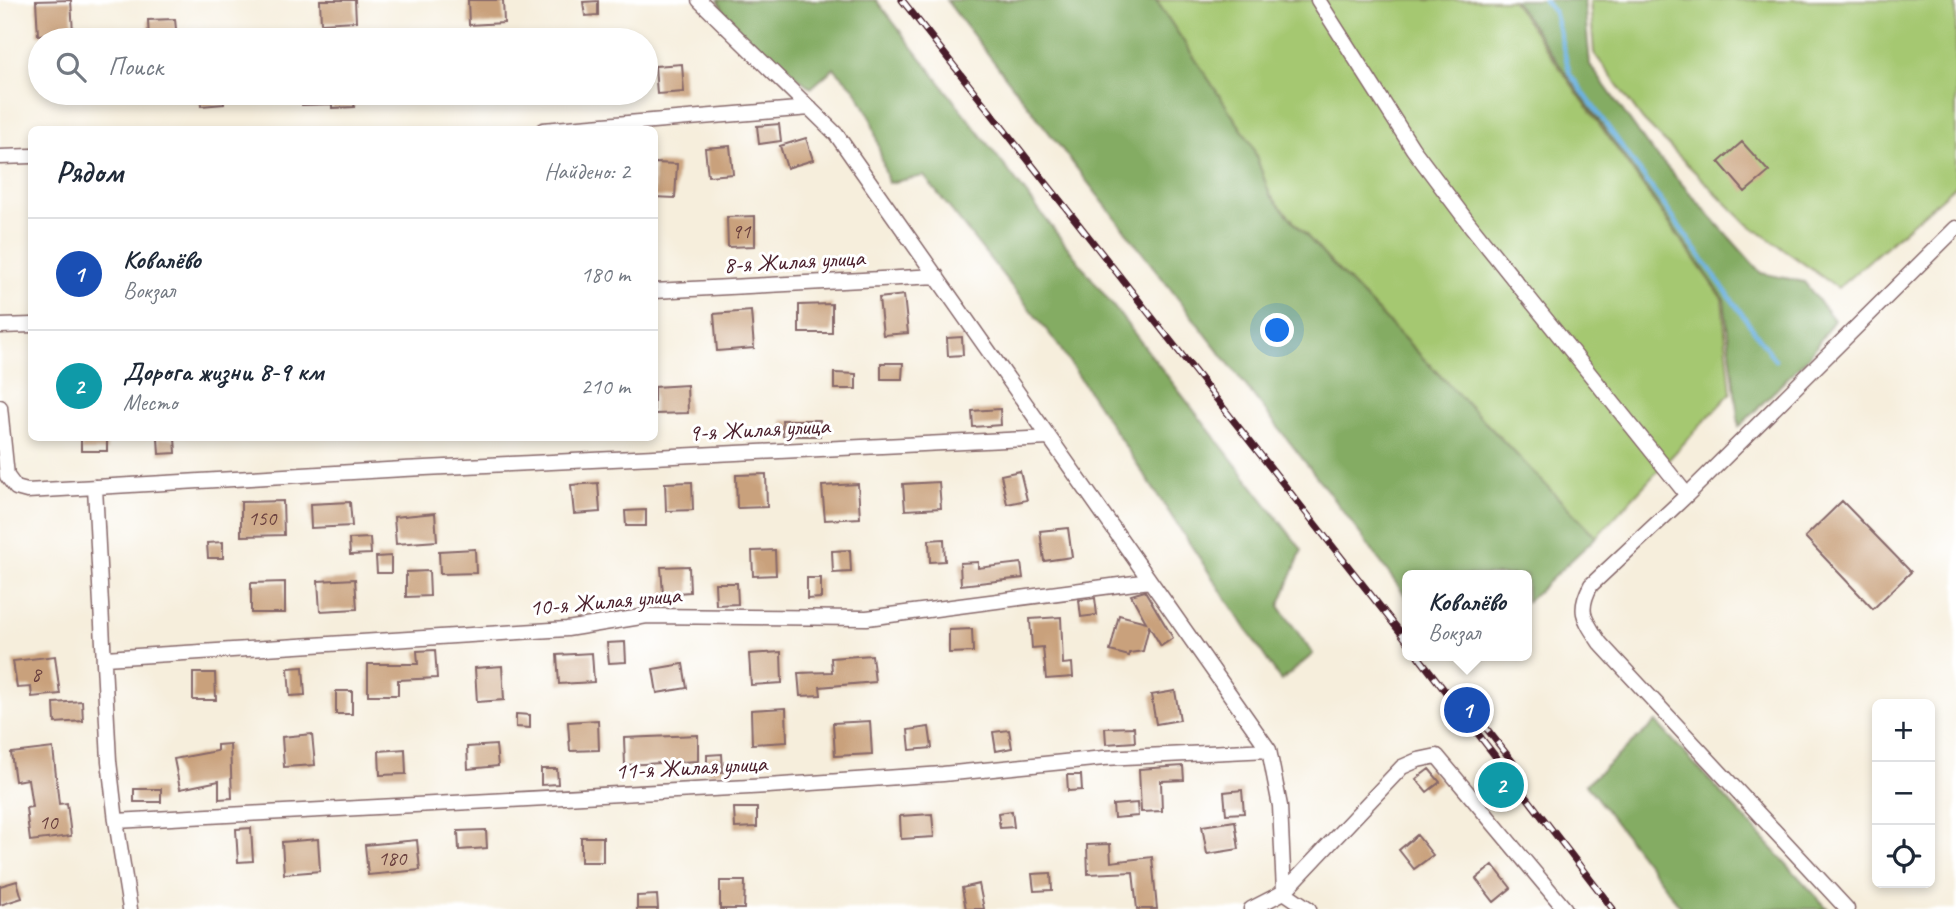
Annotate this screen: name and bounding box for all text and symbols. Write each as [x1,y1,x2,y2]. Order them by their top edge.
search box [28,28,658,105]
icon: search [52,48,90,86]
text: Поиск [108,50,163,83]
text: Рядом [56,153,123,191]
text: Найдено: 2 [544,157,630,186]
house number: 91 [732,218,752,244]
street label: 8-я Жилая улица [723,242,867,280]
text: Ковалёво [123,243,200,276]
text: 1 [74,260,84,289]
text: 180 m [581,260,630,289]
text: Вокзал [123,276,175,305]
your location [1260,313,1294,347]
text: Дорога жизни 8-9 км [123,355,324,388]
text: 2 [74,372,84,401]
text: 210 m [581,372,630,401]
text: Место [123,388,177,417]
street label: 9-я Жилая улица [688,410,832,448]
house number: 150 [248,505,278,531]
popup [1402,570,1532,661]
street label: 10-я Жилая улица [528,579,683,623]
text: Ковалёво [1428,585,1506,618]
text: Вокзал [1428,618,1480,647]
house number: 8 [31,661,43,687]
pin: 1 [1444,684,1490,736]
map controls [1872,699,1935,888]
button: + [1872,699,1935,762]
street label: 11-я Жилая улица [614,748,769,786]
pin: 2 [1478,759,1524,811]
button: − [1872,762,1935,825]
house number: 10 [39,809,59,835]
button: locate [1872,825,1935,888]
house number: 180 [378,845,408,871]

